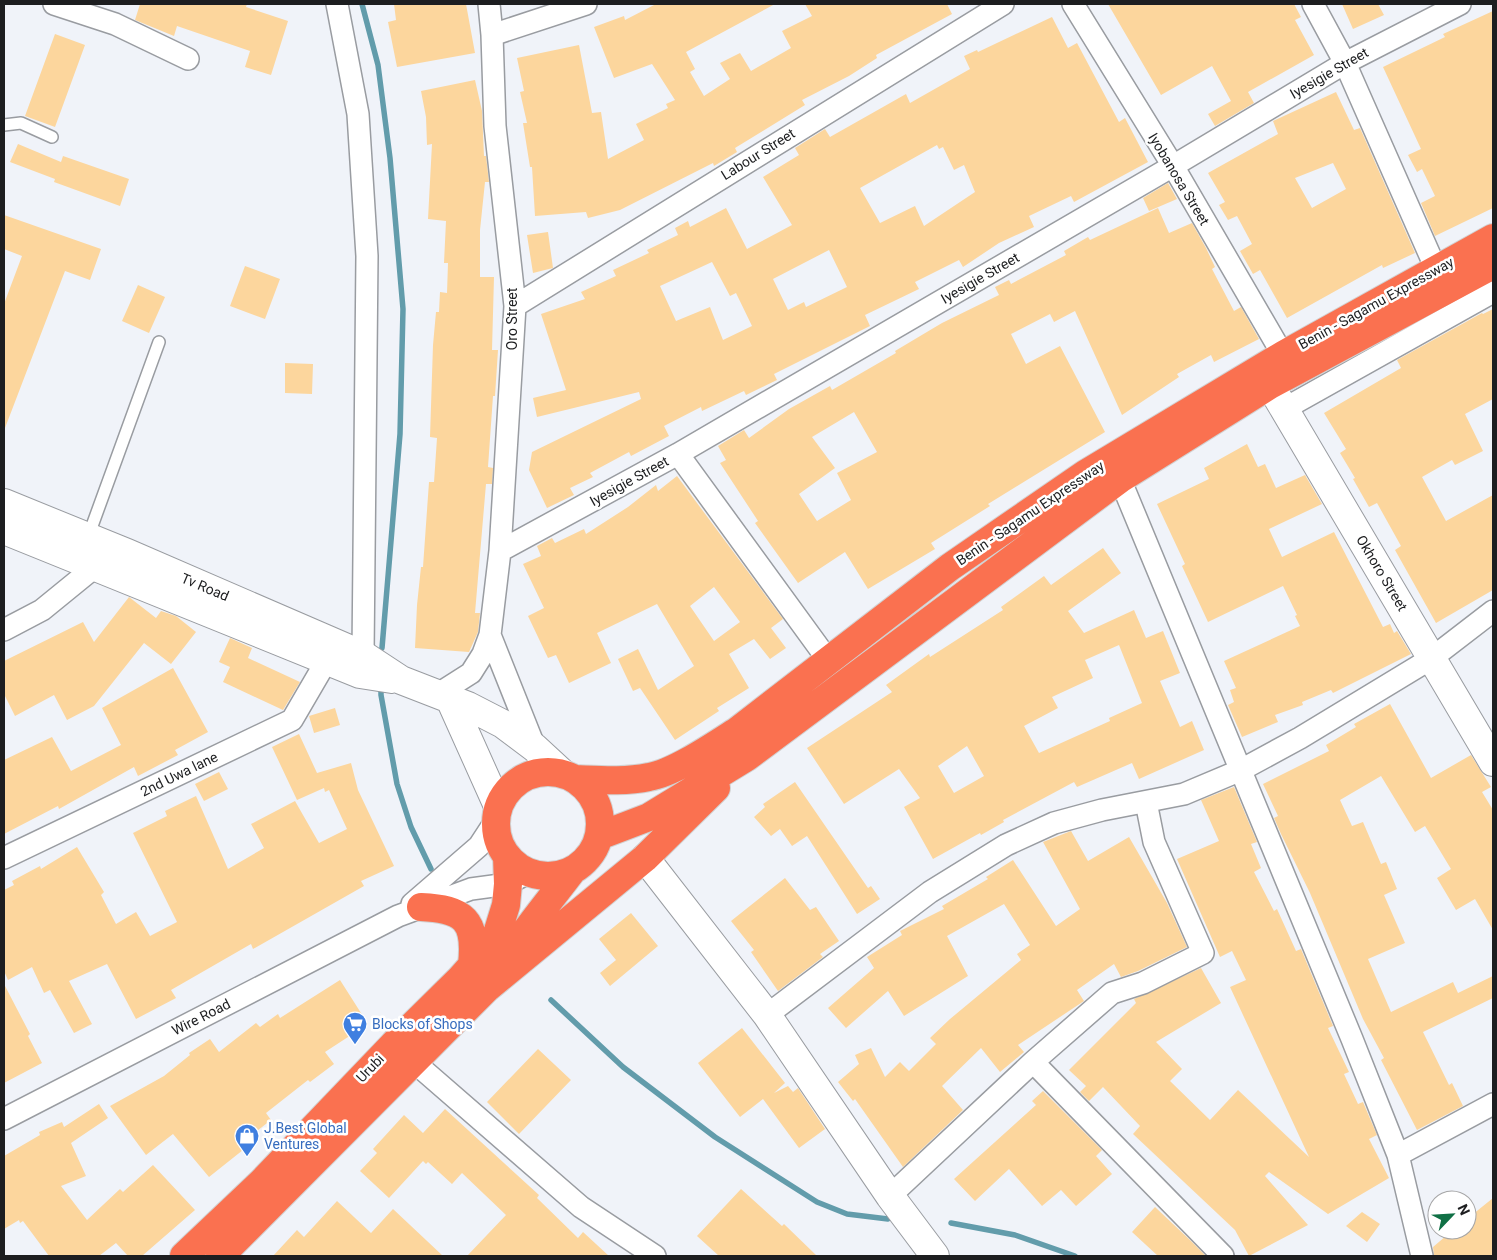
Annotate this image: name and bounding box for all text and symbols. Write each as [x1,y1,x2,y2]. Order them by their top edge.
street label: Iyesigie Street [1287,44,1371,102]
street label: Labour Street [718,125,798,183]
street label: Iyobanosa Street [1145,130,1213,228]
street label: Iyesigie Street [938,249,1022,307]
street label: Benin - Sagamu Expressway [1296,253,1457,352]
street label: Oro Street [504,287,520,350]
street label: Iyesigie Street [587,453,672,509]
street label: Benin - Sagamu Expressway [953,457,1107,568]
street label: Okhoro Street [1353,532,1411,614]
street label: Tv Road [179,570,231,604]
street label: 2nd Uwa lane [138,748,220,800]
street label: Wire Road [169,995,233,1039]
supermarket icon: Blocks of Shops [342,1011,368,1045]
place label: Blocks of Shops [372,1016,473,1032]
street label: Urubi [353,1051,387,1085]
place label: J.Best Global Ventures [264,1120,347,1152]
shop icon: J.Best Global Ventures [234,1123,260,1157]
north arrow [1427,1190,1477,1240]
text: N [1454,1202,1473,1217]

